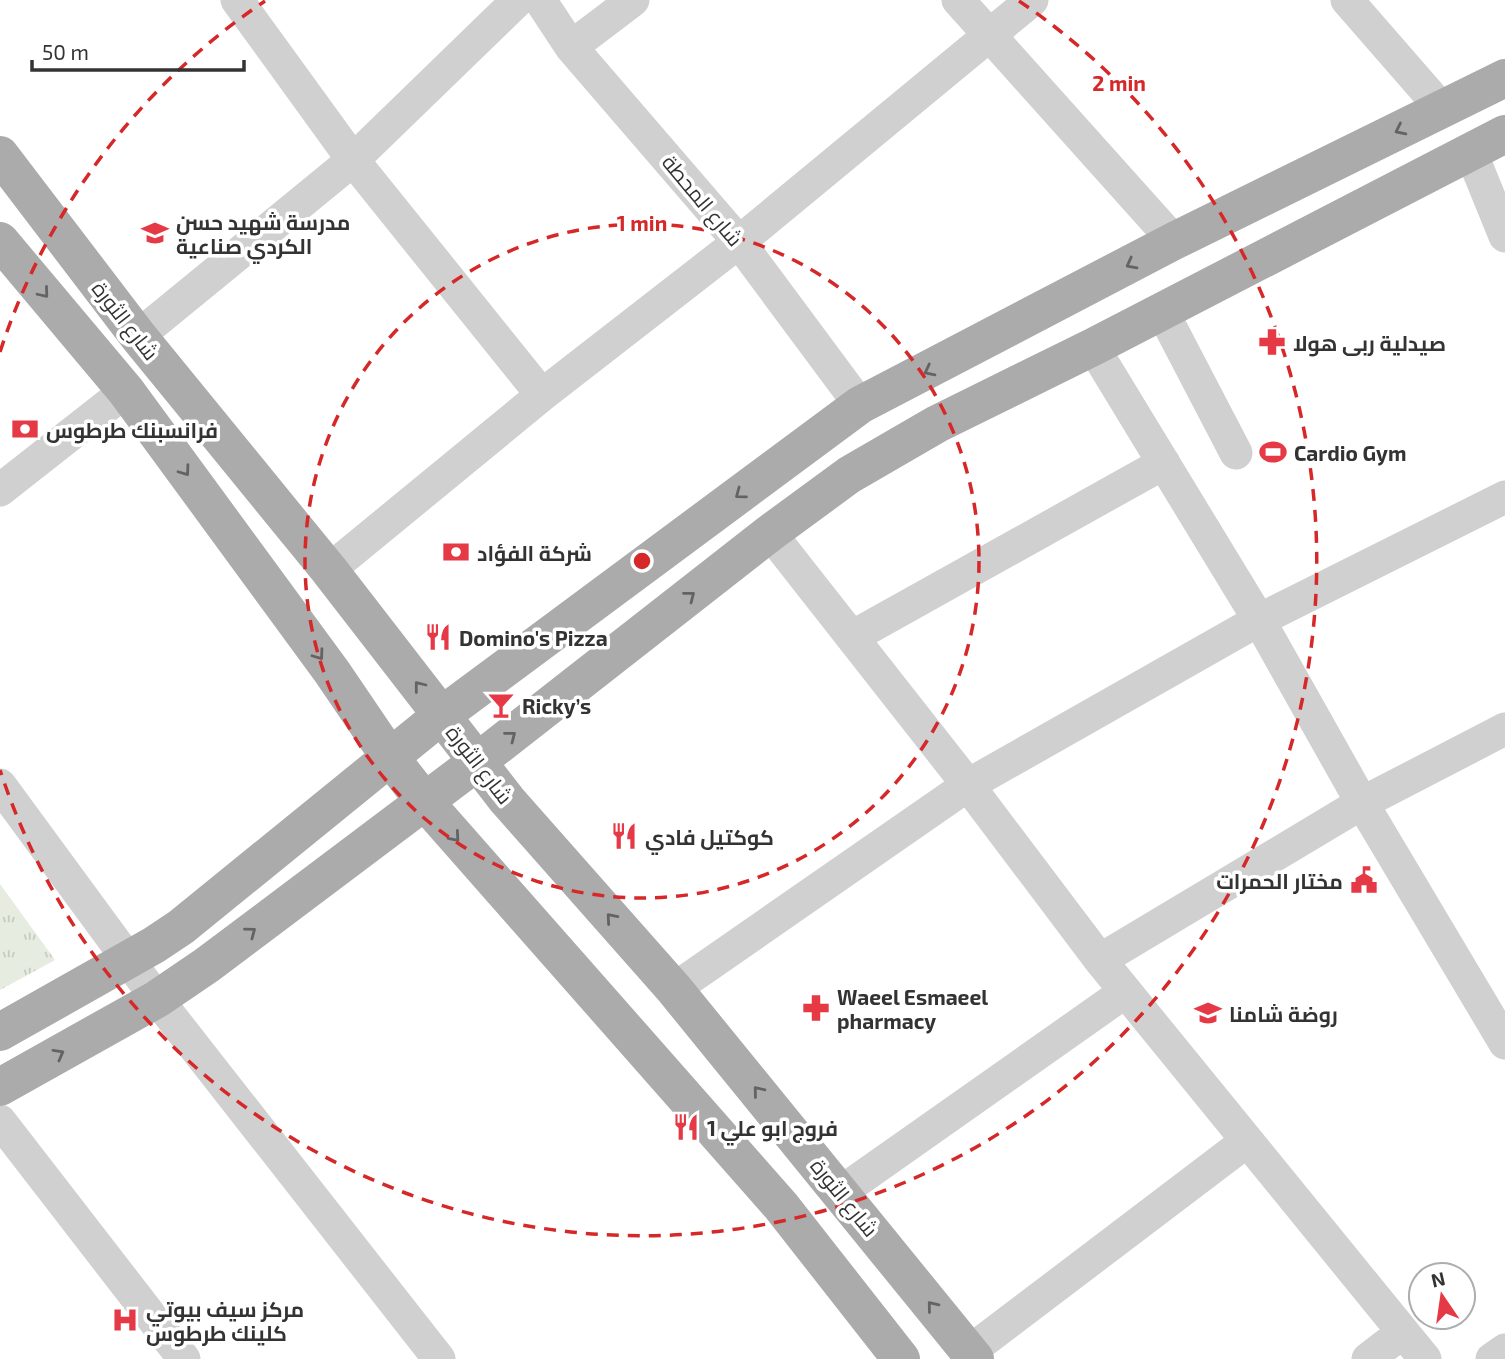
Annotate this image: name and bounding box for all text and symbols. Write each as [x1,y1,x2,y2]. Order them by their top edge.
scale bar [32,28,243,72]
text: 50 m [42,39,89,64]
text: 2 min [1092,70,1146,95]
one-way arrow [1395,121,1407,135]
street label: شارع المحطة [655,149,748,253]
place label: مدرسة شهيد حسن الكردي صناعية [176,209,350,264]
text: 1 min [617,210,667,235]
school or university icon: مدرسة شهيد حسن الكردي صناعية [140,218,170,248]
one-way arrow [1125,256,1138,270]
street label: شارع الثورة [85,276,164,366]
one-way arrow [36,285,48,298]
pharmacy icon: صيدلية ربى هولا [1257,327,1287,357]
place label: صيدلية ربى هولا [1293,330,1446,357]
one-way arrow [924,362,937,376]
bank icon: فرانسبنك طرطوس [10,414,40,444]
place label: فرانسبنك طرطوس [46,417,218,444]
sports icon: Cardio Gym [1258,437,1288,467]
place label: Cardio Gym [1294,440,1406,466]
one-way arrow [177,463,189,476]
one-way arrow [735,486,747,499]
bank icon: شركة الفؤاد [441,537,471,567]
place label: شركة الفؤاد [477,540,592,567]
centre of rings [630,549,654,573]
one-way arrow [682,591,695,604]
restaurant icon: Domino's Pizza [423,622,453,652]
place label: Domino's Pizza [459,625,608,650]
one-way arrow [311,647,323,660]
one-way arrow [415,681,428,694]
bar icon: Ricky’s [486,690,516,720]
place label: Ricky’s [522,693,591,719]
street label: شارع الثورة [439,720,518,810]
one-way arrow [503,731,516,744]
restaurant icon: كوكتيل فادي [609,821,639,851]
place label: كوكتيل فادي [645,824,774,855]
one-way arrow [447,829,460,842]
public building icon: مختار الحمرات [1349,865,1379,895]
place label: مختار الحمرات [1216,868,1343,894]
one-way arrow [607,913,619,926]
one-way arrow [243,928,256,941]
place label: Waeel Esmaeel pharmacy [837,984,988,1034]
pharmacy icon: Waeel Esmaeel pharmacy [801,993,831,1023]
school or university icon: روضة شامنا [1193,998,1223,1028]
place label: روضة شامنا [1229,1001,1338,1028]
one-way arrow [52,1049,65,1062]
one-way arrow [754,1087,766,1100]
restaurant icon: فروج ابو علي 1 [671,1112,701,1142]
place label: فروج ابو علي 1 [707,1115,838,1146]
street label: شارع الثورة [804,1153,884,1243]
north arrow [1407,1261,1477,1331]
text: N [1429,1266,1447,1292]
place label: مركز سيف بيوتي كلينك طرطوس [146,1296,304,1347]
one-way arrow [928,1301,941,1313]
hospital icon: مركز سيف بيوتي كلينك طرطوس [110,1305,140,1335]

